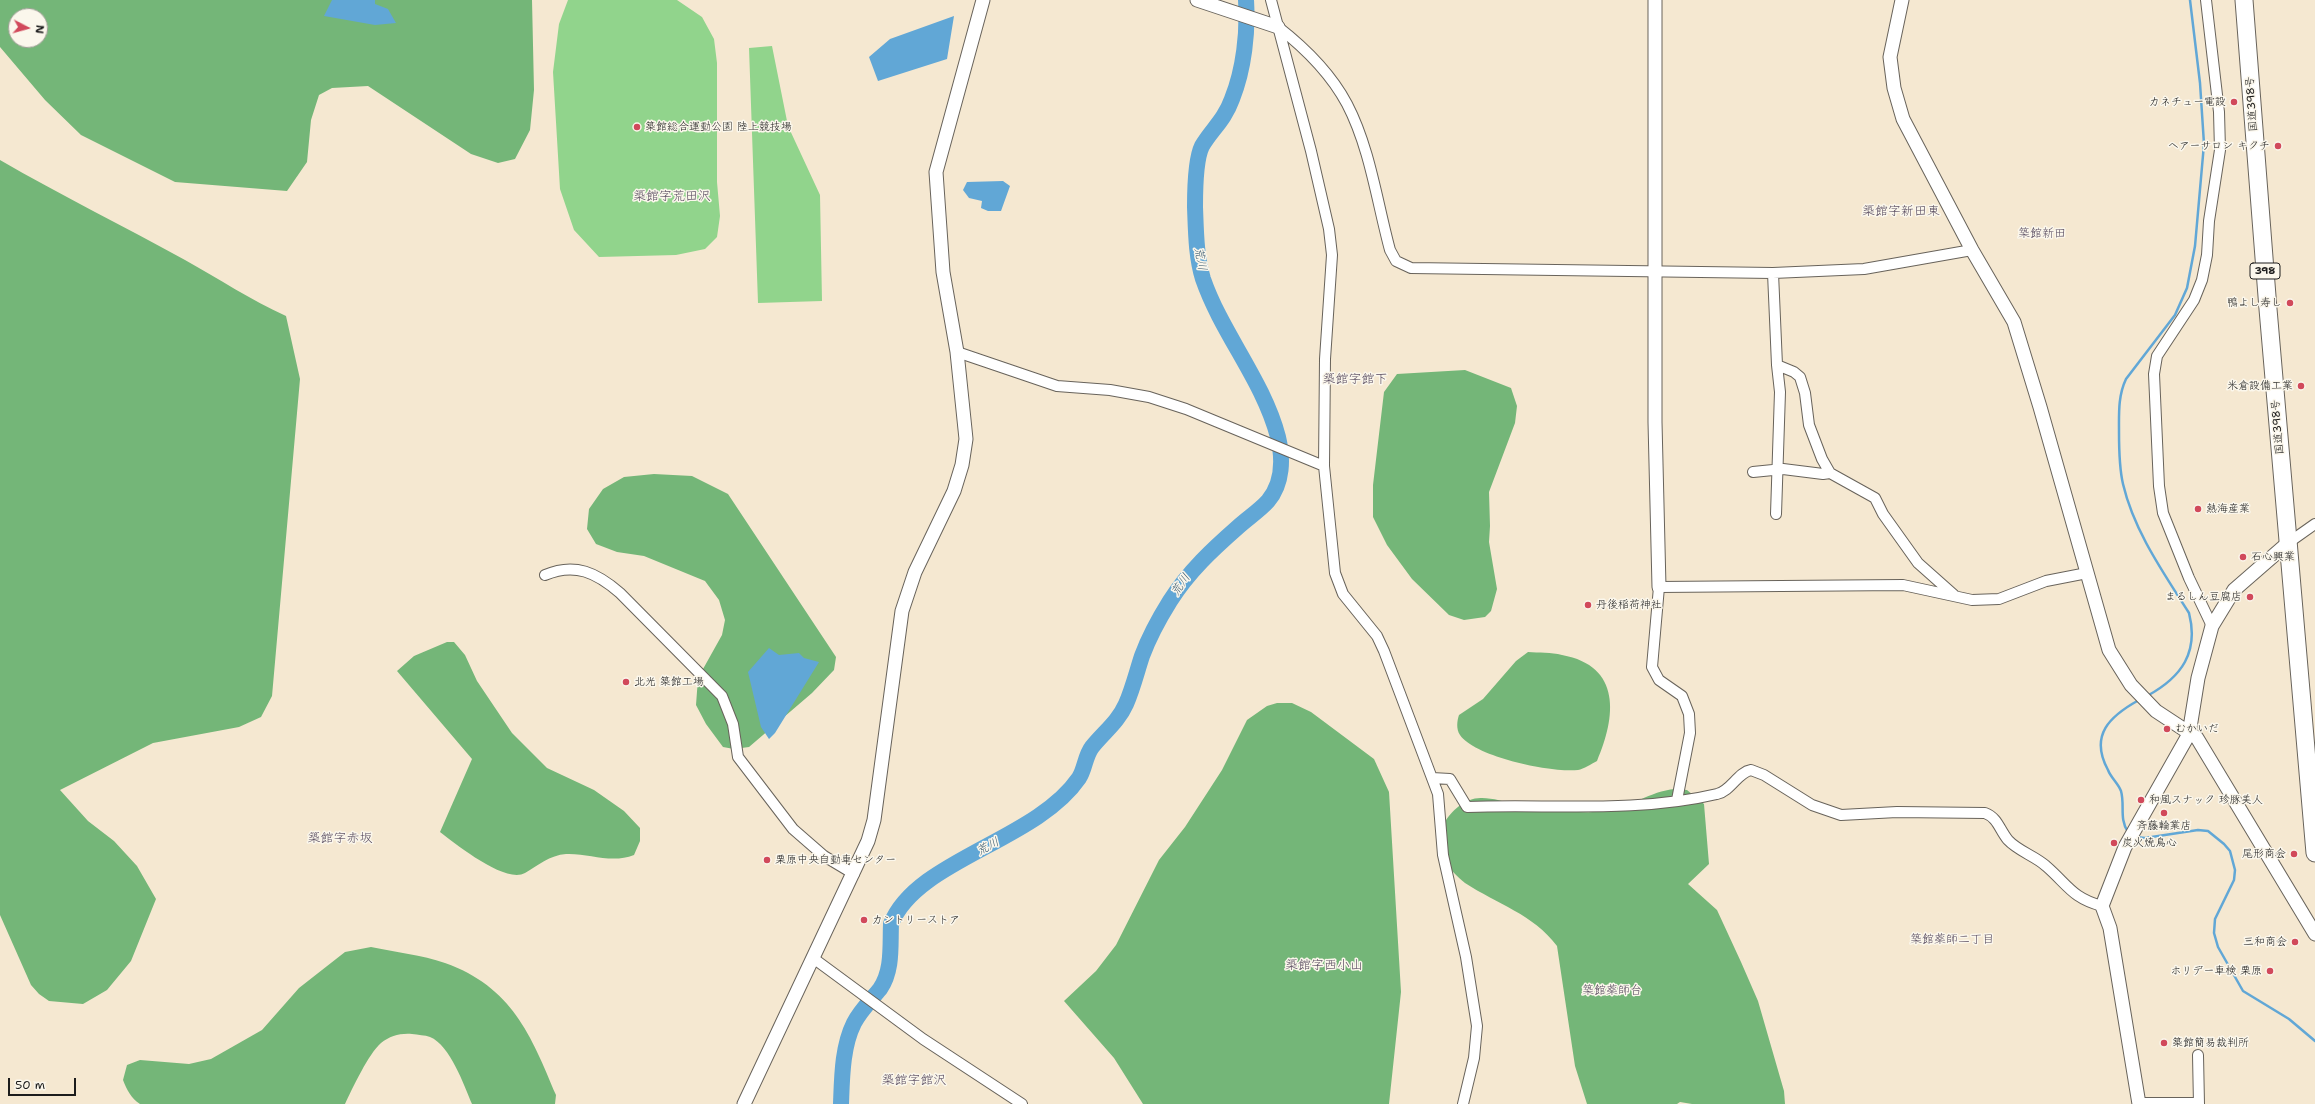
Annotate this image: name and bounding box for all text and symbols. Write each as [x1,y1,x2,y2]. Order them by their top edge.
north arrow [8,8,48,48]
text: N [32,24,47,34]
street label: 国道398号 [2243,76,2261,132]
place label: カネチュー電設 [2149,95,2226,109]
marker: カネチュー電設 [2229,97,2239,107]
place label: 築館総合運動公園 陸上競技場 [645,120,792,134]
marker: 築館総合運動公園 陸上競技場 [632,122,642,132]
place label: ヘアーサロン キクチ [2168,139,2270,153]
marker: ヘアーサロン キクチ [2273,141,2283,151]
district label: 築館字荒田沢 [633,189,711,205]
district label: 築館字新田東 [1862,204,1940,220]
district label: 築館新田 [2018,227,2066,241]
water label: 荒川 [1191,246,1209,272]
road number: 398 [2250,263,2280,279]
place label: 鴨よし寿し [2227,296,2282,310]
marker: 鴨よし寿し [2285,298,2295,308]
district label: 築館字館下 [1323,372,1387,388]
place label: 米倉設備工業 [2227,379,2293,393]
marker: 米倉設備工業 [2296,381,2306,391]
street label: 国道398号 [2269,399,2287,455]
place label: 熱海産業 [2206,502,2250,516]
marker: 熱海産業 [2193,504,2203,514]
place label: 石心興業 [2251,550,2295,564]
marker: 石心興業 [2238,552,2248,562]
water label: 荒川 [1168,571,1194,599]
place label: まるしん豆腐店 [2165,590,2242,604]
marker: まるしん豆腐店 [2245,592,2255,602]
place label: 丹後稲荷神社 [1596,598,1662,612]
marker: 丹後稲荷神社 [1583,600,1593,610]
place label: 北光 築館工場 [634,675,704,689]
marker: 北光 築館工場 [621,677,631,687]
place label: むかいだ [2175,722,2219,736]
marker: むかいだ [2162,724,2172,734]
place label: 和風スナック 珍豚美人 [2149,793,2263,807]
marker: 和風スナック 珍豚美人 [2136,795,2146,805]
marker: 斉藤輪業店 [2159,808,2169,818]
place label: 斉藤輪業店 [2137,819,2191,833]
district label: 築館字赤坂 [308,831,372,847]
water label: 荒川 [974,835,1002,859]
place label: 炭火焼鳥心 [2122,836,2177,850]
marker: 炭火焼鳥心 [2109,838,2119,848]
place label: 尾形商会 [2242,847,2286,861]
marker: 尾形商会 [2289,849,2299,859]
place label: 栗原中央自動車センター [775,853,896,867]
marker: 栗原中央自動車センター [762,855,772,865]
place label: カントリーストア [872,913,960,927]
marker: カントリーストア [859,915,869,925]
district label: 築館薬師二丁目 [1910,933,1994,947]
place label: 三和商会 [2243,935,2287,949]
marker: 三和商会 [2290,937,2300,947]
district label: 築館字西小山 [1285,958,1363,974]
place label: ホリデー車検 栗原 [2170,964,2262,978]
marker: ホリデー車検 栗原 [2265,966,2275,976]
district label: 築館薬師台 [1582,984,1642,998]
place label: 築館簡易裁判所 [2172,1036,2249,1050]
marker: 築館簡易裁判所 [2159,1038,2169,1048]
scale bar [10,1070,78,1096]
district label: 築館字館沢 [882,1073,946,1089]
text: 50 m [15,1077,45,1093]

